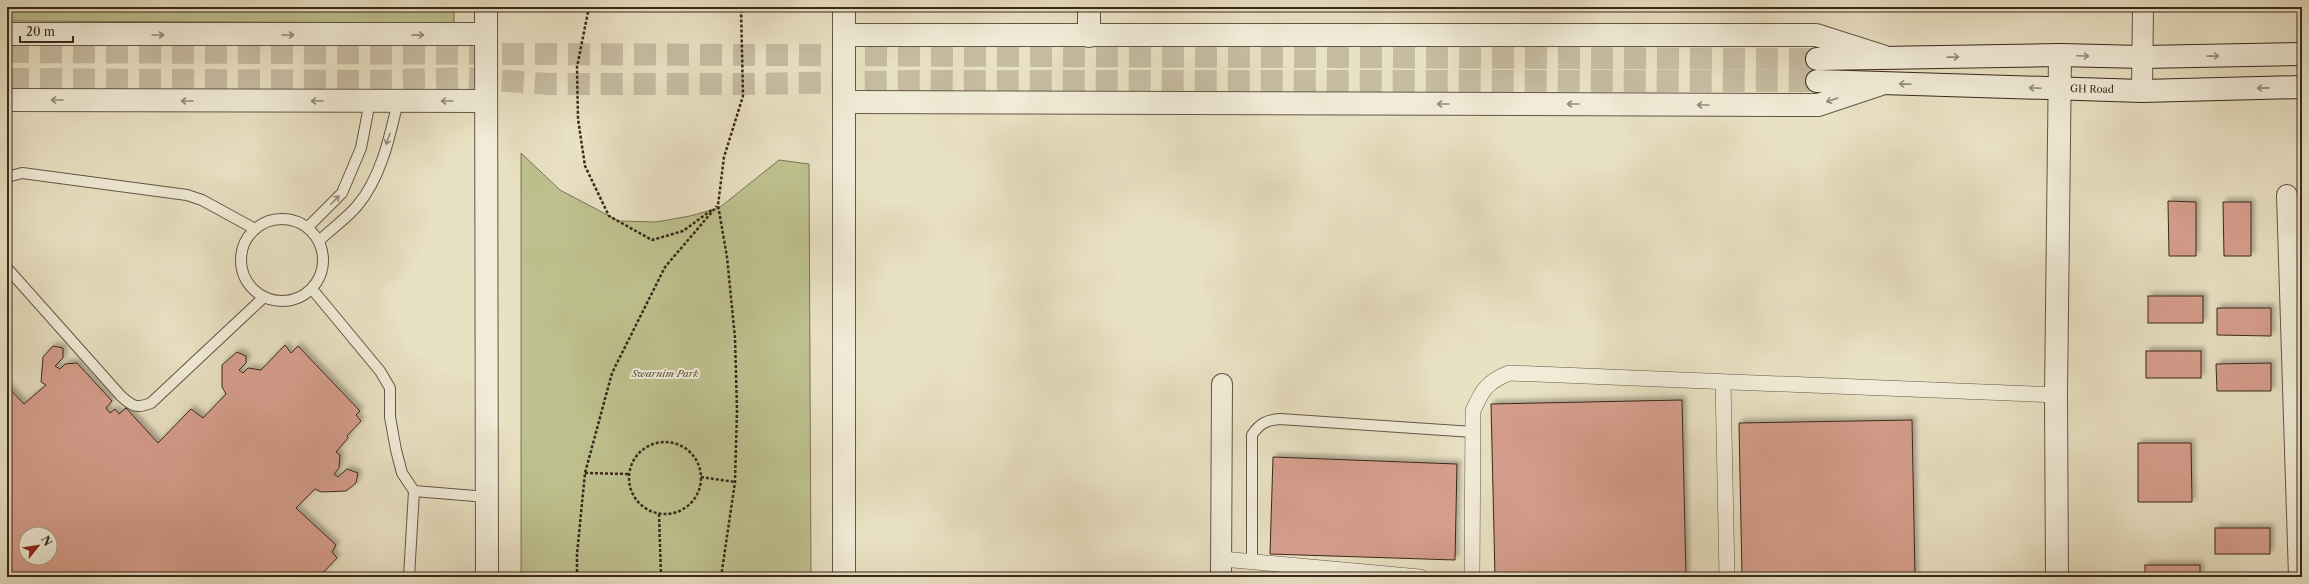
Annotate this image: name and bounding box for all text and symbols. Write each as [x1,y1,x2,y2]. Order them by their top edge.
scale bar [20,18,73,44]
text: 20 m [26,24,55,39]
one-way arrow [151,31,164,39]
one-way arrow [281,31,294,39]
one-way arrow [411,31,424,39]
one-way arrow [2076,52,2089,59]
one-way arrow [2206,52,2219,60]
one-way arrow [1946,53,1959,61]
one-way arrow [1899,80,1912,88]
street label: GH Road [2070,82,2114,96]
one-way arrow [2029,84,2042,92]
one-way arrow [2257,84,2270,92]
one-way arrow [51,96,64,104]
one-way arrow [181,97,194,105]
one-way arrow [311,97,324,105]
one-way arrow [441,97,454,105]
one-way arrow [1827,97,1839,105]
one-way arrow [1437,100,1450,108]
one-way arrow [1567,100,1580,108]
one-way arrow [1697,101,1710,109]
one-way arrow [384,132,392,144]
one-way arrow [330,195,340,205]
park label: Swarnim Park [631,367,699,380]
north arrow [18,526,58,566]
text: N [38,533,55,549]

